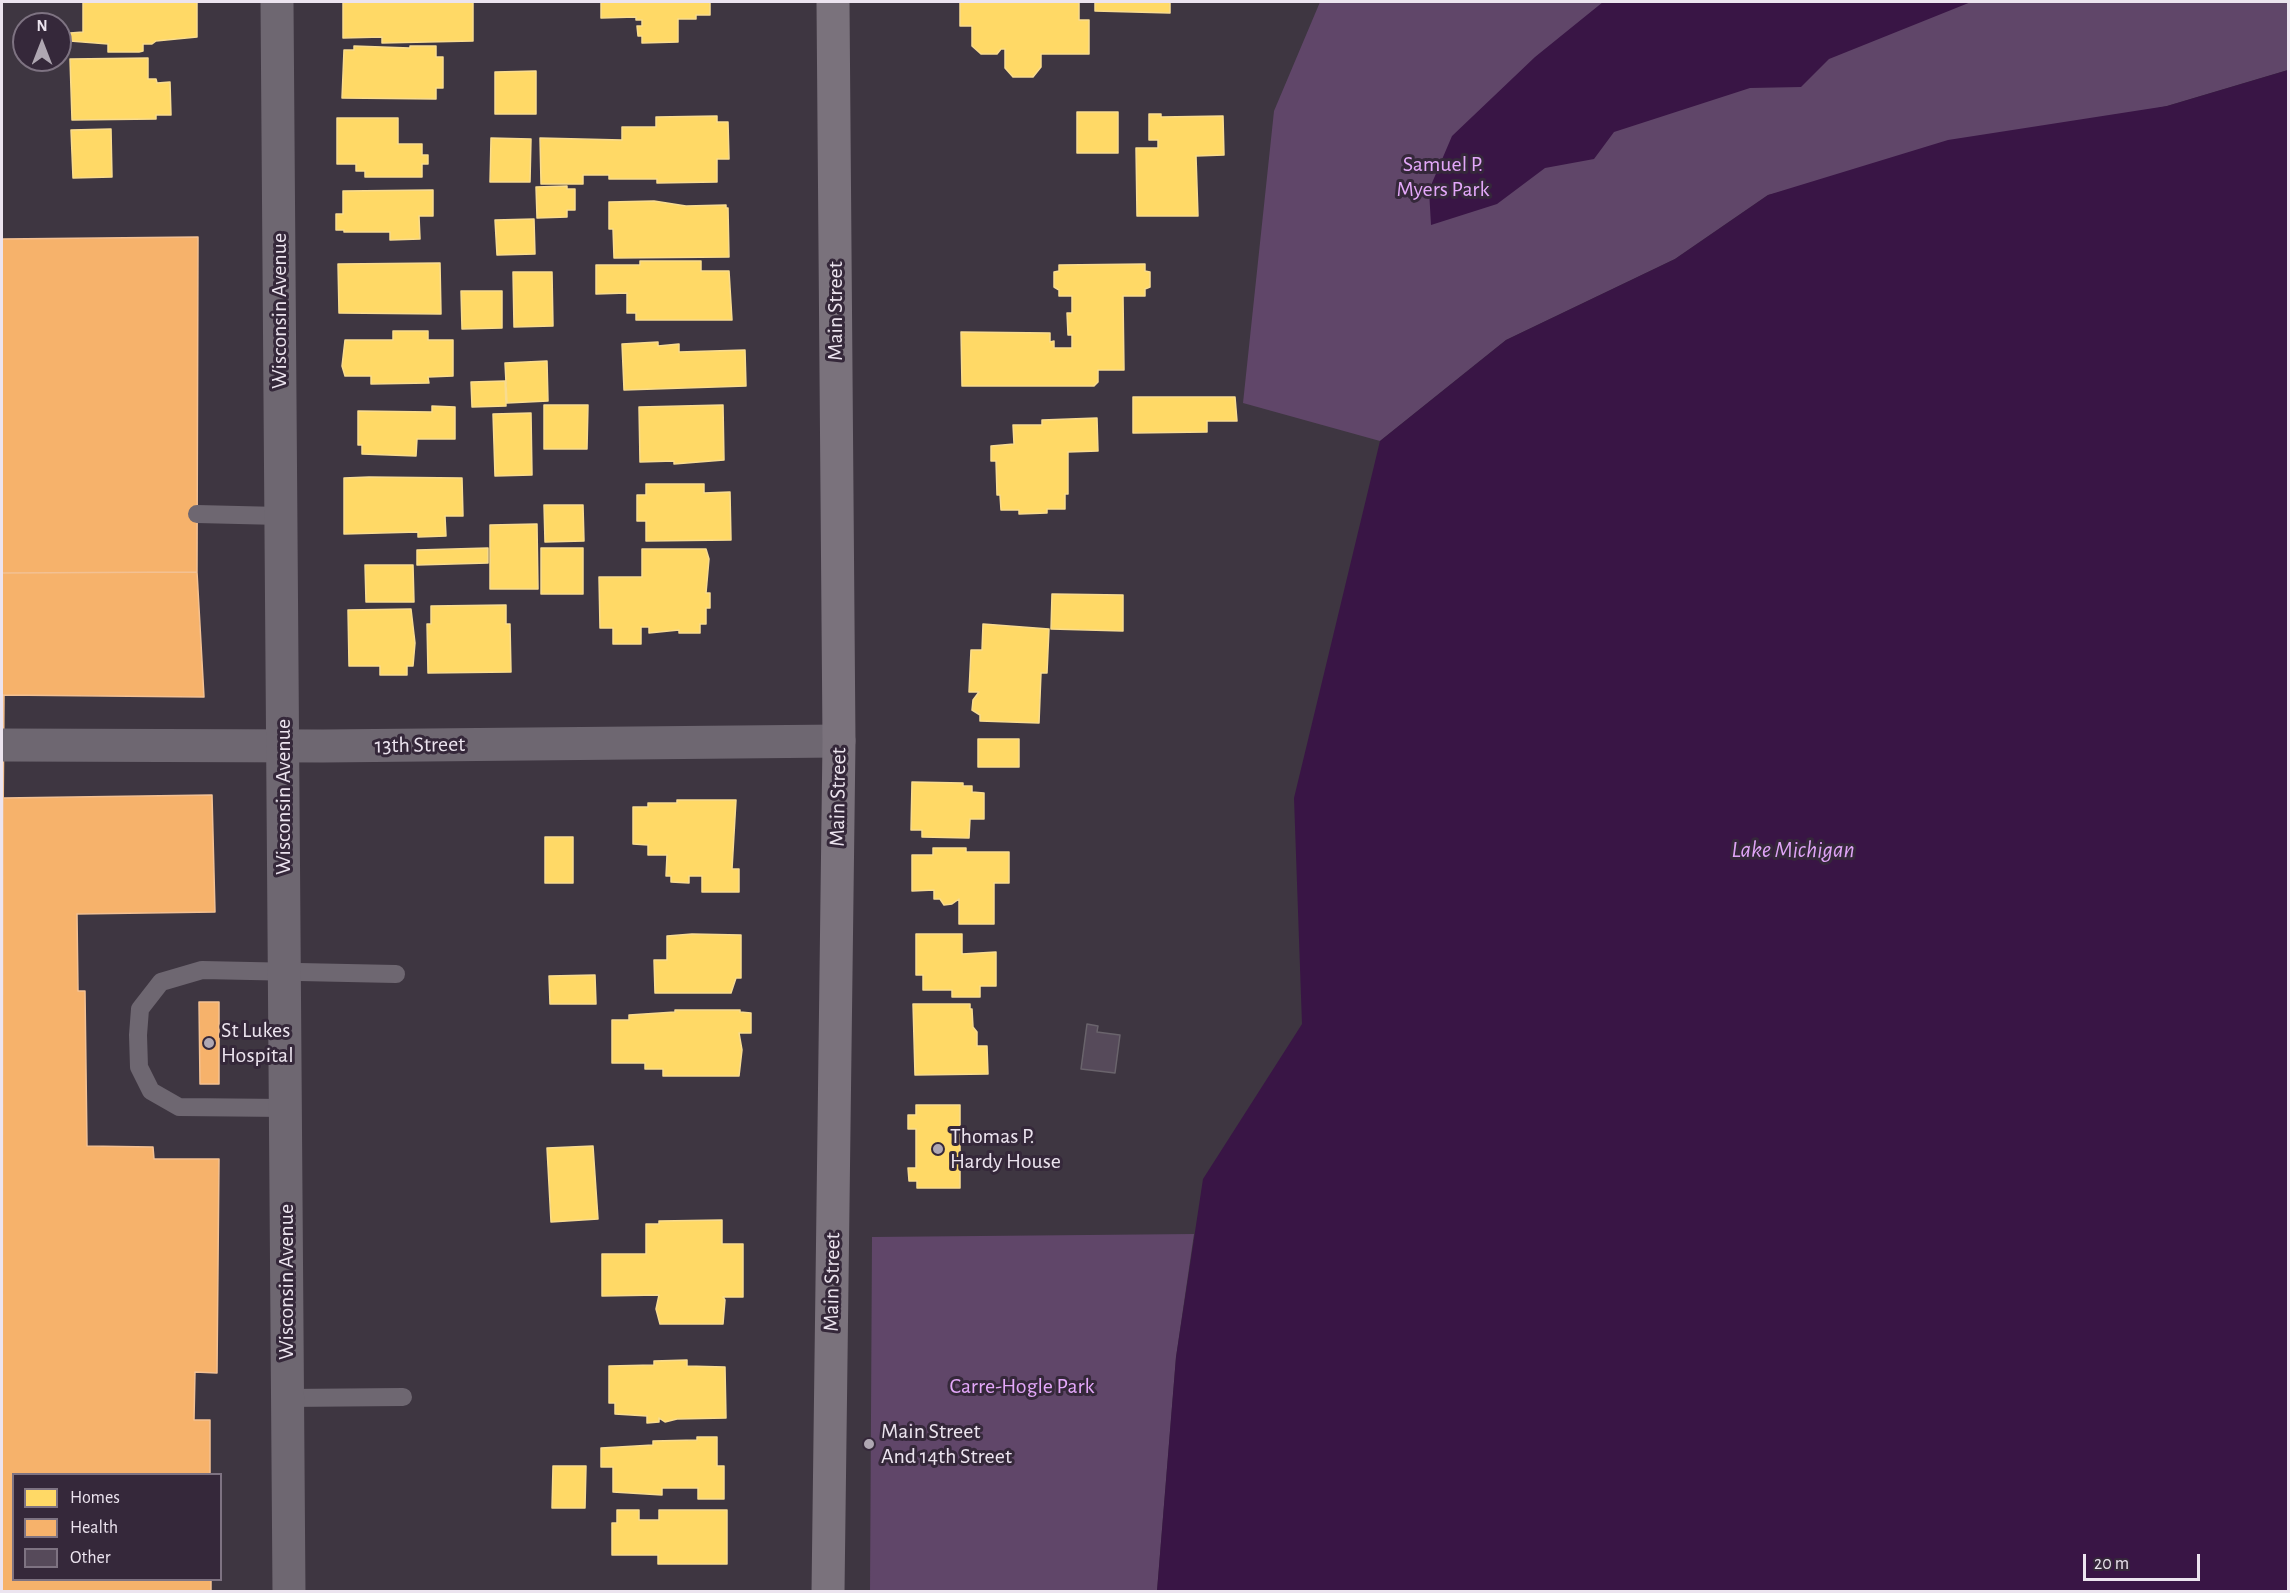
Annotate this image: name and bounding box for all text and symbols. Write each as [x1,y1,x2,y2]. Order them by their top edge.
north arrow [12,12,72,72]
text: N [36,18,48,34]
park label: Samuel P. Myers Park [1396,151,1490,202]
street label: Wisconsin Avenue [266,233,292,389]
street label: Main Street [822,261,848,361]
street label: Wisconsin Avenue [270,719,296,875]
street label: 13th Street [375,731,465,759]
street label: Main Street [824,747,852,847]
water label: Lake Michigan [1731,836,1855,864]
place label: St Lukes Hospital [221,1017,294,1068]
marker: St Lukes Hospital [202,1036,216,1050]
place label: Thomas P. Hardy House [950,1123,1061,1174]
marker: Thomas P. Hardy House [931,1142,945,1156]
street label: Wisconsin Avenue [273,1204,299,1360]
street label: Main Street [818,1232,846,1332]
park label: Carre-Hogle Park [949,1373,1095,1399]
place label: Main Street And 14th Street [881,1418,1012,1470]
marker: Main Street And 14th Street [862,1437,876,1451]
legend [12,1473,222,1581]
text: Homes [70,1489,120,1507]
text: Health [70,1519,118,1537]
scale bar [2086,1542,2203,1580]
text: Other [70,1549,111,1567]
text: 20 m [2094,1555,2129,1573]

